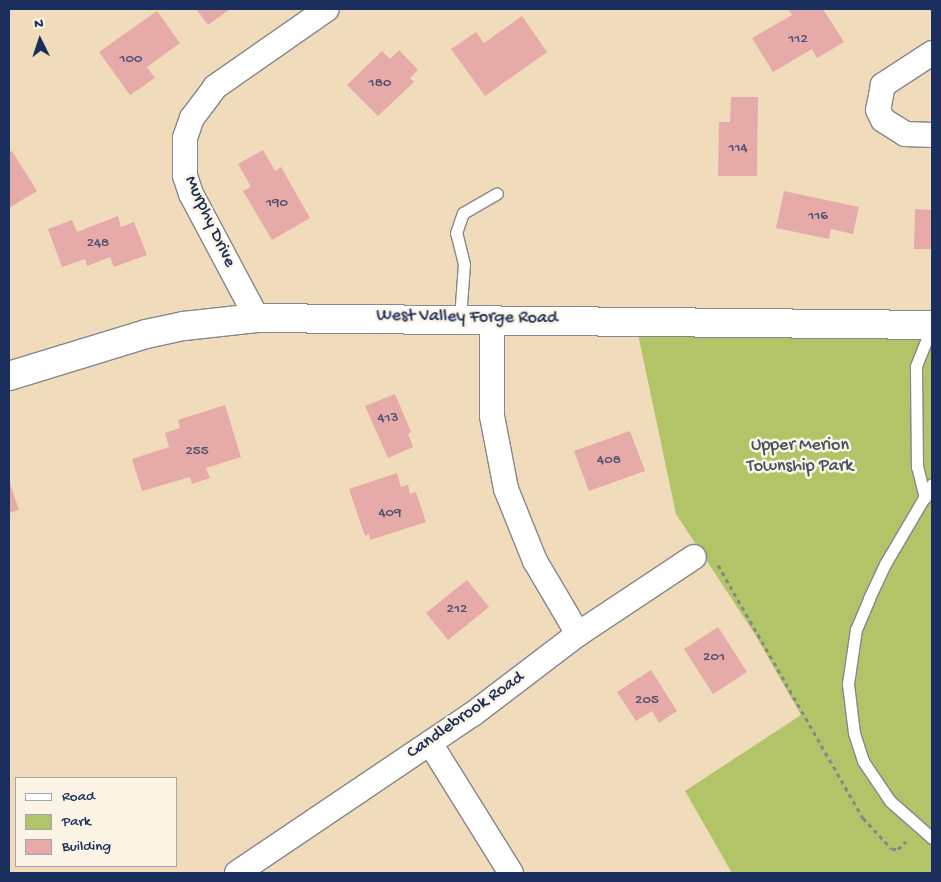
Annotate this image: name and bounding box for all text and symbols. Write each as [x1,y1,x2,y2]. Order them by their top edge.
north arrow [15,15,65,65]
text: N [34,16,44,33]
house number: 112 [788,31,808,49]
house number: 100 [119,51,143,69]
house number: 180 [369,75,391,93]
house number: 114 [728,140,748,158]
street label: Murphy Drive [178,173,240,271]
house number: 190 [266,195,288,213]
house number: 116 [808,208,828,226]
house number: 248 [87,235,109,253]
street label: West Valley Forge Road [376,306,558,330]
house number: 413 [378,410,398,428]
park label: Upper Merion Township Park [747,436,853,478]
house number: 255 [185,443,209,461]
house number: 408 [597,452,621,470]
house number: 409 [378,505,402,523]
house number: 212 [447,601,467,619]
house number: 201 [703,649,725,667]
street label: Candlebrook Road [403,668,529,764]
house number: 205 [635,692,659,710]
legend [15,777,178,867]
text: Road [62,788,95,806]
text: Park [62,813,91,831]
text: Building [62,838,111,856]

